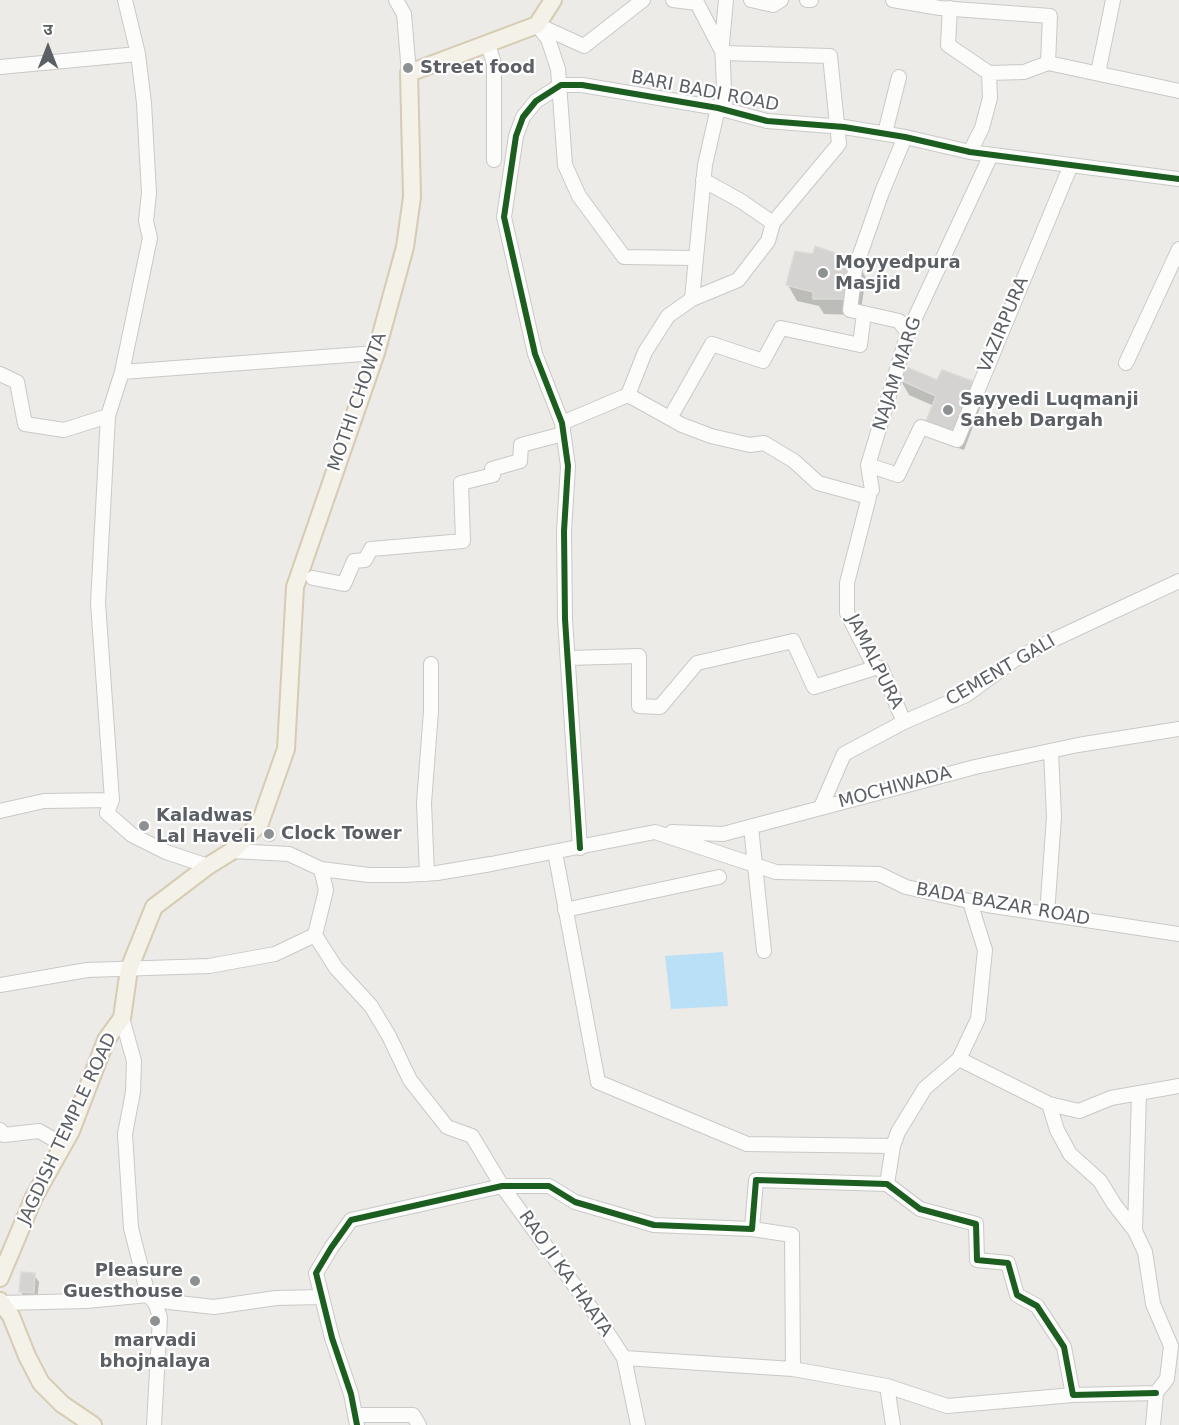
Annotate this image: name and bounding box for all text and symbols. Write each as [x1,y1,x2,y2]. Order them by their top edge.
north arrow [18,18,78,78]
text: उ [43,20,53,39]
place label: Street food [420,57,535,79]
marker: Street food [401,61,415,75]
street label: BARI BADI ROAD [629,67,781,117]
place label: Moyyedpura Masjid [835,252,961,294]
marker: Moyyedpura Masjid [816,266,830,280]
street label: VAZIRPURA [974,274,1034,376]
street label: NAJAM MARG [869,314,927,434]
street label: MOTHI CHOWTA [324,330,392,474]
place label: Sayyedi Luqmanji Saheb Dargah [960,389,1139,432]
marker: Sayyedi Luqmanji Saheb Dargah [941,403,955,417]
street label: JAMALPURA [841,611,907,713]
street label: CEMENT GALI [943,631,1059,711]
street label: MOCHIWADA [836,763,954,813]
place label: Kaladwas Lal Haveli [156,805,256,848]
marker: Kaladwas Lal Haveli [137,819,151,833]
place label: Clock Tower [281,823,402,845]
marker: Clock Tower [262,827,276,841]
street label: BADA BAZAR ROAD [914,879,1092,931]
street label: JAGDISH TEMPLE ROAD [14,1030,122,1228]
street label: RAO JI KA HAATA [514,1207,616,1341]
place label: Pleasure Guesthouse [63,1260,183,1302]
marker: Pleasure Guesthouse [188,1274,202,1288]
marker: marvadi bhojnalaya [148,1314,162,1328]
place label: marvadi bhojnalaya [100,1330,210,1372]

